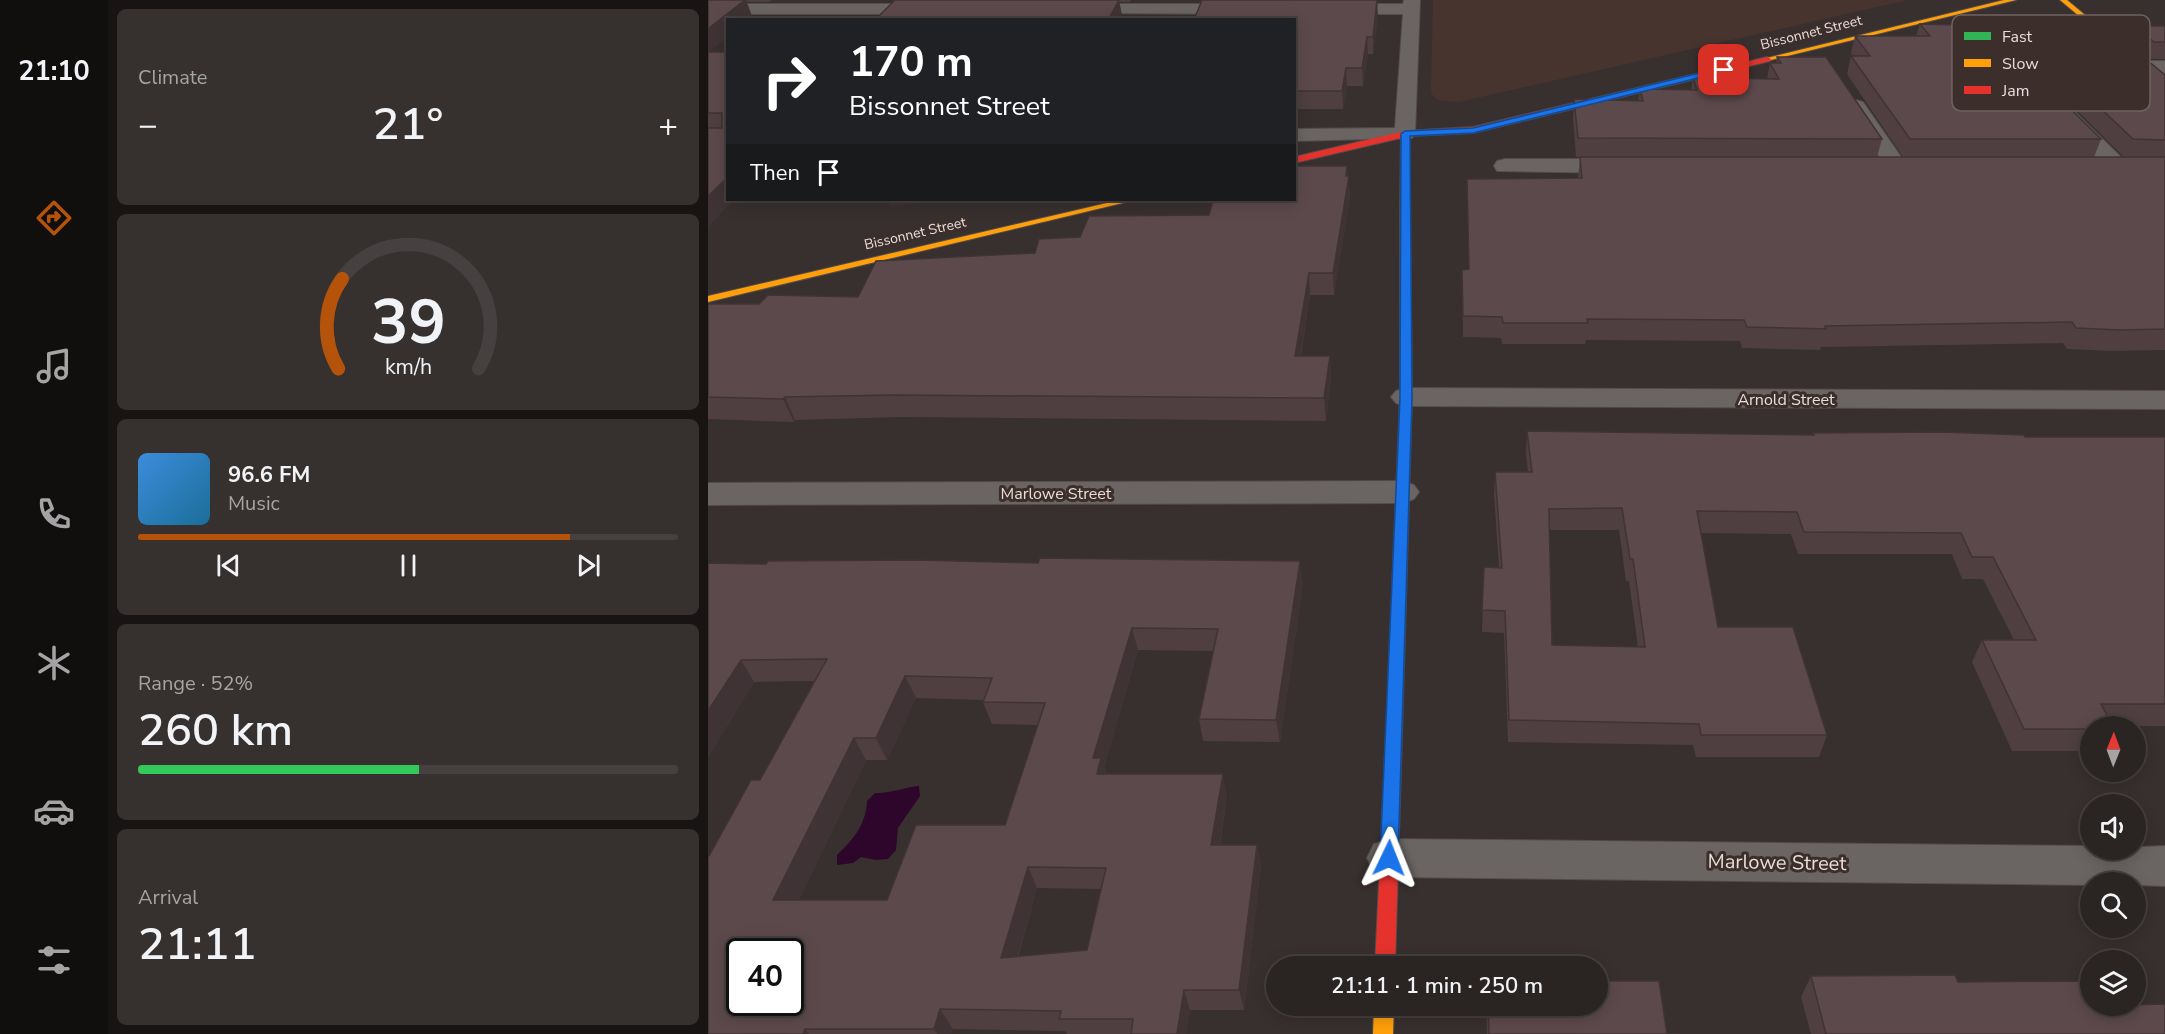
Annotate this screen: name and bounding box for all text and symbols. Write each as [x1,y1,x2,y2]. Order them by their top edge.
street label: Bissonnet Street [1758,11,1864,54]
legend [1952,15,2150,111]
text: Fast [2002,26,2033,48]
text: 170 m [849,34,973,91]
icon: right [750,42,828,120]
pin [1698,44,1749,95]
text: 21:10 [18,53,90,90]
icon: arrive [1707,53,1740,86]
text: Slow [2002,53,2039,75]
text: Climate [138,64,207,91]
text: Jam [2001,80,2029,102]
text: Bissonnet Street [849,88,1050,125]
text: 21° [373,94,443,155]
text: − [138,103,158,148]
text: + [658,103,678,148]
icon: arrive [812,156,845,189]
text: Then [750,158,800,188]
icon: directions [33,197,75,239]
street label: Bissonnet Street [862,213,968,254]
text: 39 [371,280,445,365]
icon: music [33,345,75,387]
text: km/h [384,352,432,382]
street label: Arnold Street [1737,389,1835,411]
text: 96.6 FM [228,460,310,490]
street label: Marlowe Street [1001,483,1112,505]
text: Music [228,490,280,517]
icon: phone [33,493,75,535]
icon: previous [212,549,245,582]
icon: pause [392,549,425,582]
icon: next [572,549,605,582]
icon: climate [33,642,75,684]
text: Range · 52% [138,670,253,697]
text: 260 km [138,700,293,761]
north arrow [2080,716,2146,782]
map controls [2080,716,2146,1016]
icon: car [33,790,75,832]
button: sound [2080,794,2146,860]
position arrow [1357,826,1421,890]
street label: Marlowe Street [1707,848,1848,877]
button: search [2080,872,2146,938]
text: Arrival [138,884,198,911]
text: 21:11 [138,914,257,975]
speed limit sign: 40 [726,938,804,1016]
icon: filters [33,939,75,981]
button: layers [2080,950,2146,1016]
text: 21:11 · 1 min · 250 m [1331,971,1543,1001]

